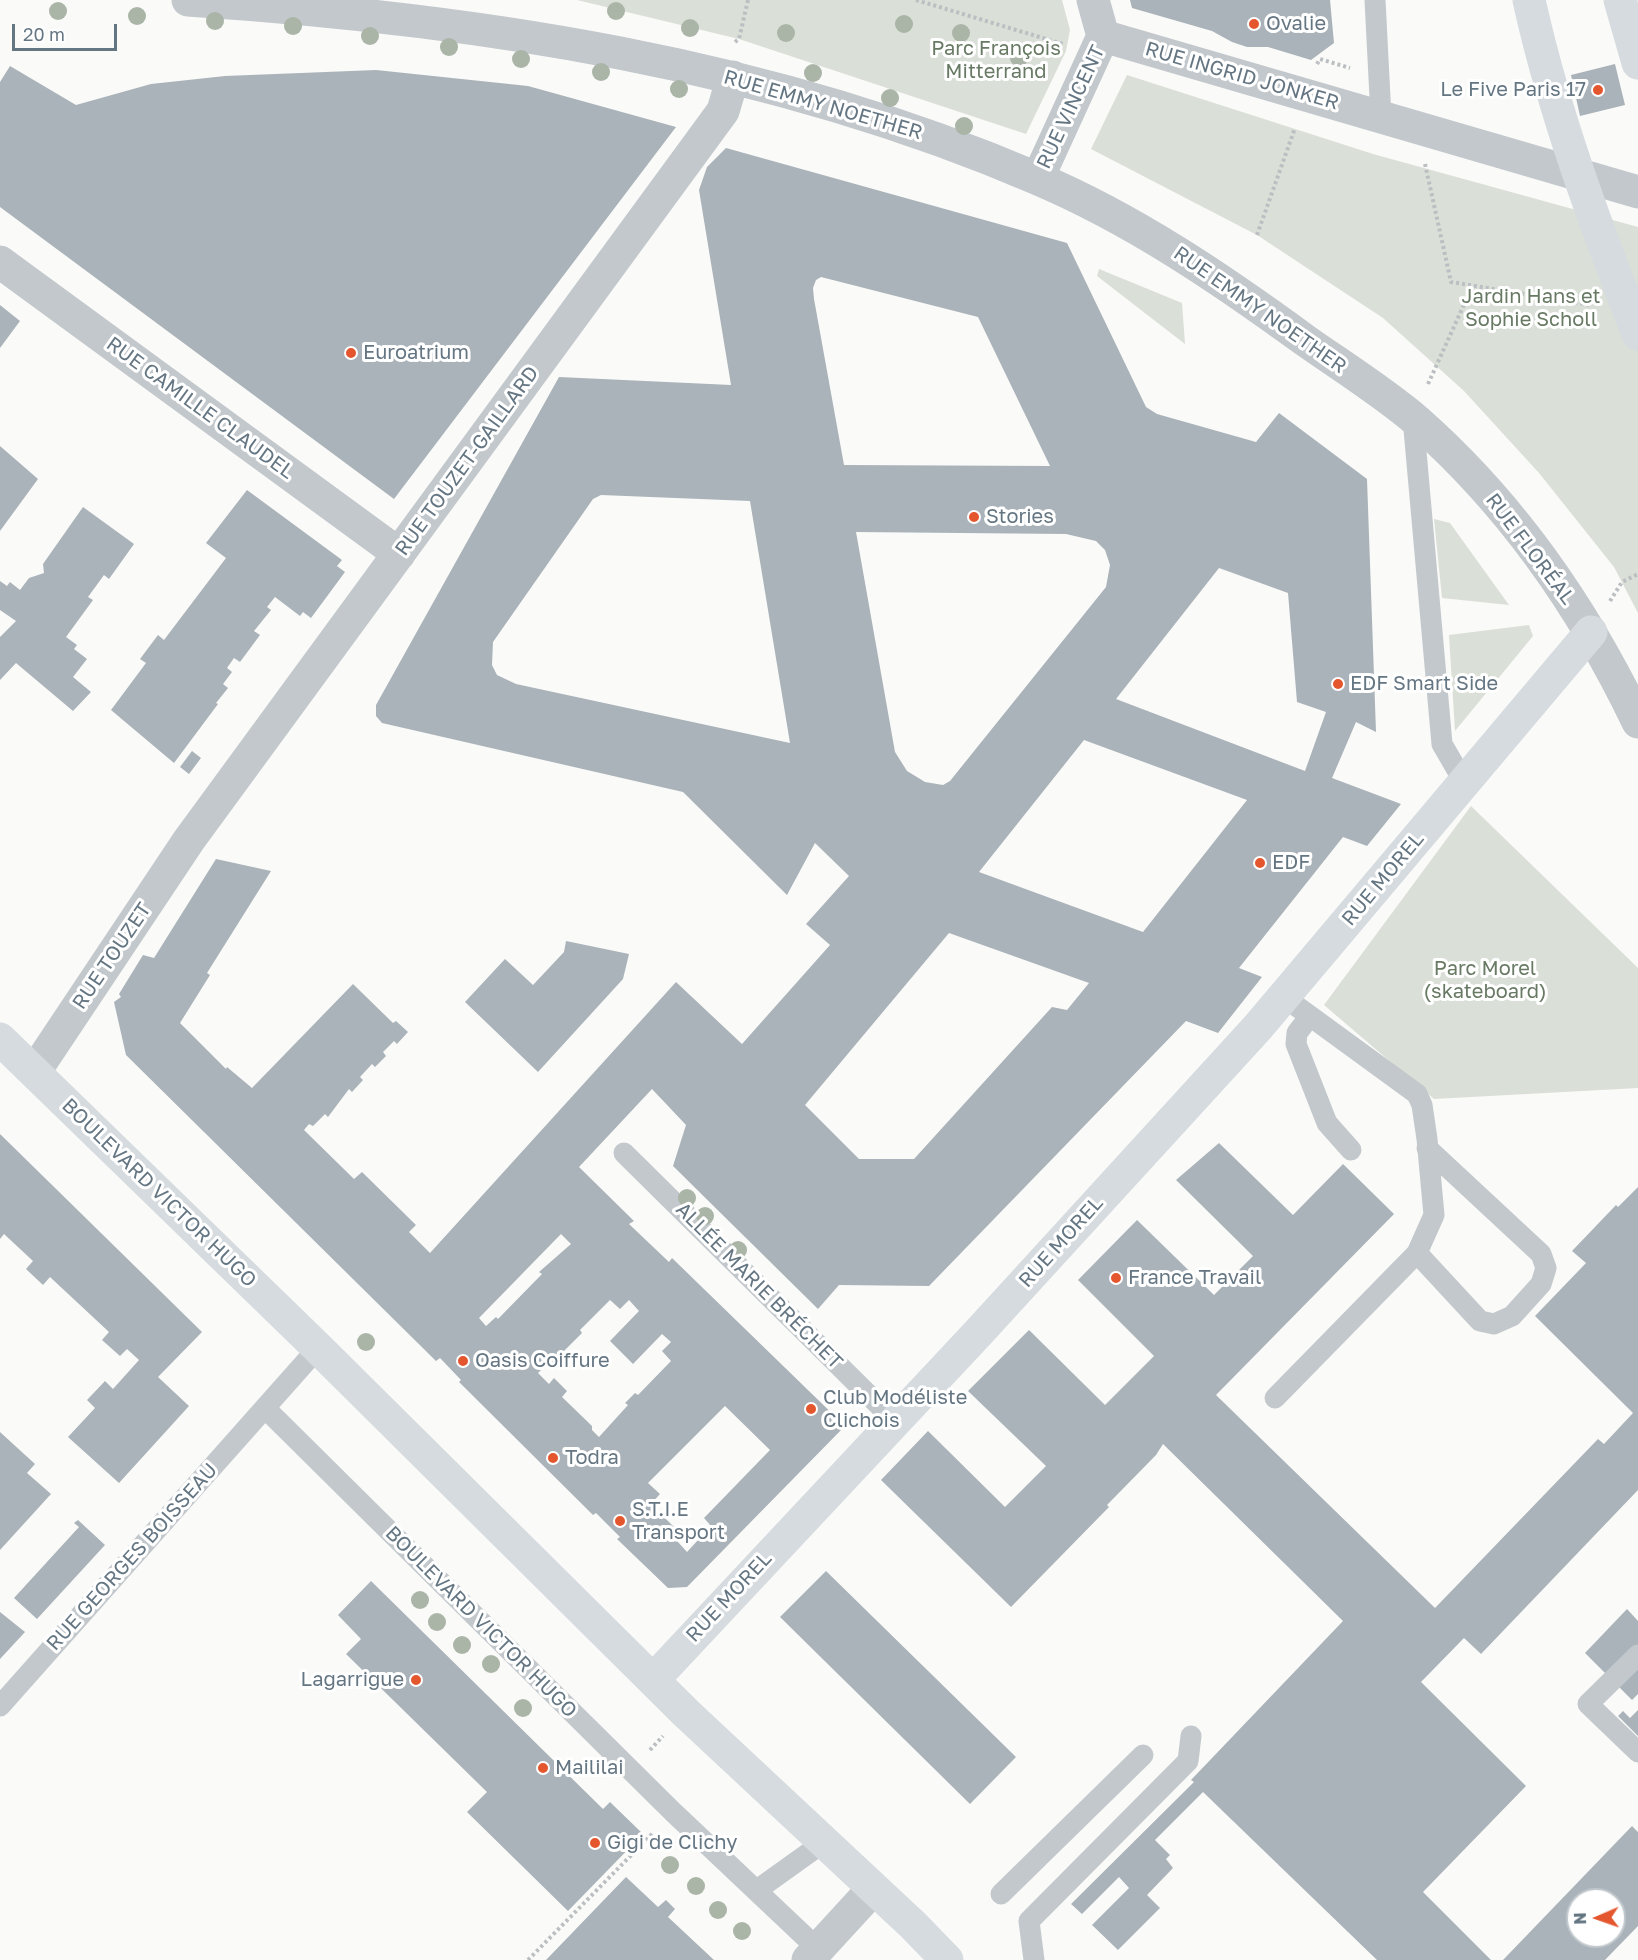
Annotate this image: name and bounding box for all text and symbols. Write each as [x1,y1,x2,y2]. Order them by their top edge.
scale bar [15,12,120,50]
place label: Ovalie [1266,12,1326,36]
marker: Ovalie [1247,17,1261,31]
text: 20 m [23,23,65,45]
park label: Parc François Mitterrand [931,37,1061,84]
street label: RUE INGRID JONKER [1142,37,1342,115]
street label: RUE VINCENT [1032,41,1110,173]
street label: RUE EMMY NOETHER [721,65,925,145]
place label: Le Five Paris 17 [1440,78,1586,102]
marker: Le Five Paris 17 [1591,83,1605,97]
street label: RUE EMMY NOETHER [1169,241,1351,379]
park label: Jardin Hans et Sophie Scholl [1462,285,1600,332]
street label: RUE CAMILLE CLAUDEL [102,332,298,484]
place label: Euroatrium [363,341,469,365]
marker: Euroatrium [344,346,358,360]
street label: RUE TOUZET-GAILLARD [390,362,544,560]
street label: RUE FLORÉAL [1480,489,1580,609]
place label: Stories [986,505,1054,529]
marker: Stories [967,510,981,524]
place label: EDF Smart Side [1350,672,1498,696]
marker: EDF Smart Side [1331,677,1345,691]
street label: RUE MOREL [1337,827,1429,931]
place label: EDF [1272,851,1310,875]
marker: EDF [1253,856,1267,870]
street label: RUE TOUZET [68,898,156,1014]
park label: Parc Morel (skateboard) [1423,957,1547,1004]
street label: BOULEVARD VICTOR HUGO [57,1094,261,1292]
street label: RUE MOREL [1014,1191,1108,1293]
street label: ALLÉE MARIE BRÉCHET [671,1198,847,1374]
place label: France Travail [1128,1266,1261,1290]
marker: France Travail [1109,1271,1123,1285]
place label: Oasis Coiffure [475,1349,610,1373]
marker: Oasis Coiffure [456,1354,470,1368]
place label: Club Modéliste Clichois [823,1386,967,1433]
marker: Club Modéliste Clichois [804,1402,818,1416]
place label: Todra [565,1446,619,1470]
marker: Todra [546,1451,560,1465]
street label: RUE GEORGES BOISSEAU [42,1459,222,1655]
place label: S.T.I.E Transport [632,1498,725,1545]
marker: S.T.I.E Transport [613,1514,627,1528]
street label: BOULEVARD VICTOR HUGO [380,1521,582,1723]
street label: RUE MOREL [681,1547,777,1647]
place label: Lagarrigue [301,1668,404,1692]
marker: Lagarrigue [409,1673,423,1687]
place label: Maililai [555,1756,624,1780]
marker: Maililai [536,1761,550,1775]
place label: Gigi de Clichy [607,1831,737,1855]
marker: Gigi de Clichy [588,1836,602,1850]
north arrow [1566,1888,1626,1948]
text: N [1570,1912,1590,1925]

